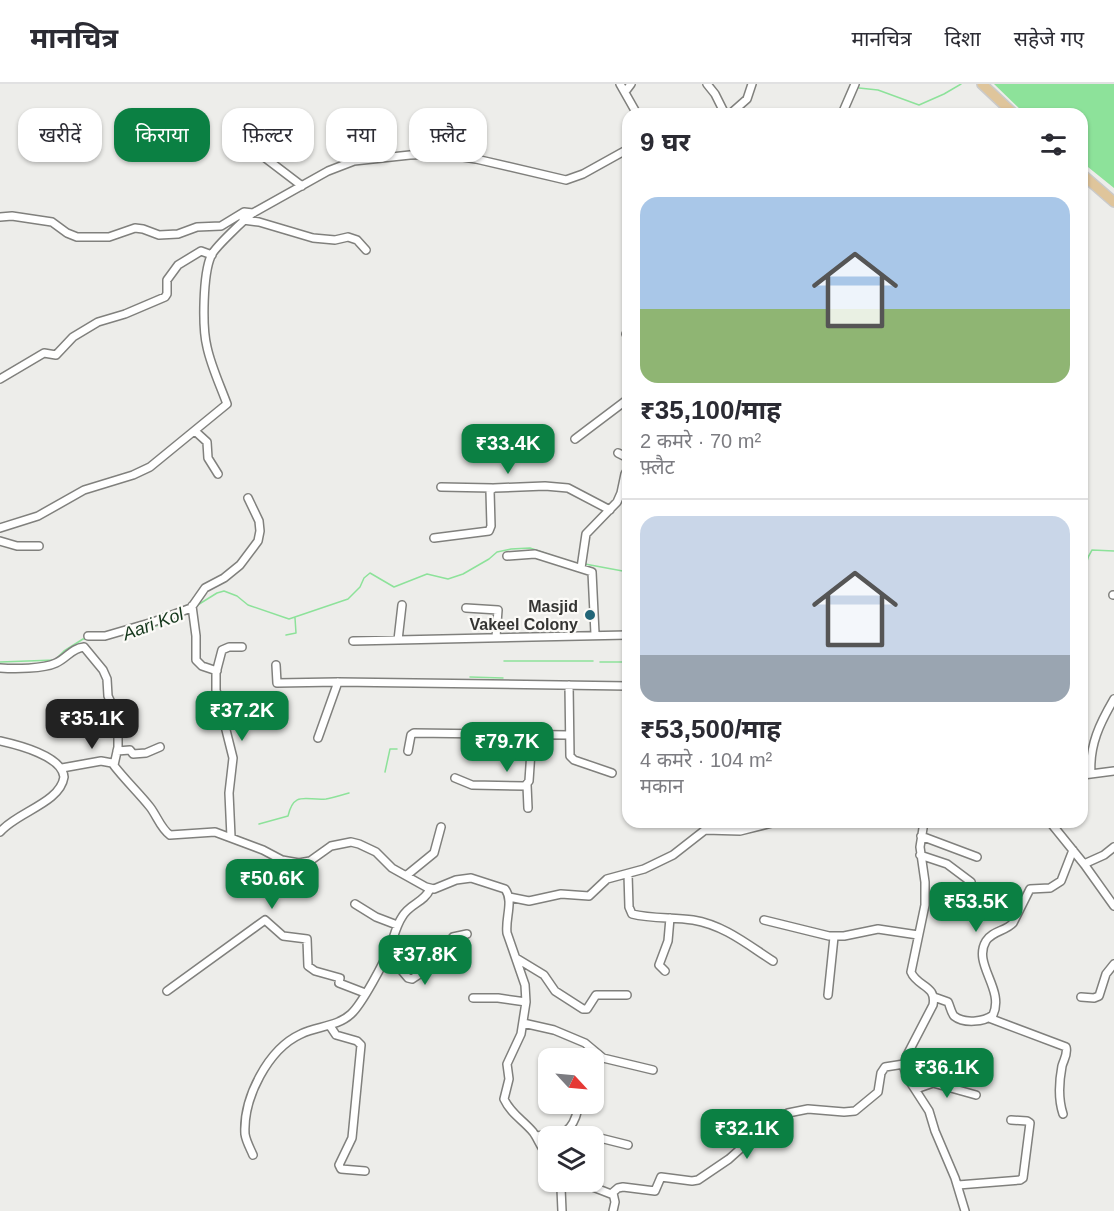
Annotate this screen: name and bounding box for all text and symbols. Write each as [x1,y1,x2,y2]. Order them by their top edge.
text: मानचित्र [30,23,118,54]
text: मानचित्र [851,27,911,50]
text: दिशा [944,27,981,50]
text: सहेजे गए [1014,27,1084,50]
chip: खरीदें [18,108,102,162]
chip: किराया [114,108,210,162]
chip: फ़िल्टर [222,108,314,162]
chip: नया [326,108,397,162]
chip: फ़्लैट [409,108,487,162]
text: 9 घर [640,127,690,157]
icon: filters [1037,128,1070,161]
icon: home [801,236,909,344]
text: ₹35,100/माह [640,395,781,425]
pin: ₹33.4K [459,424,557,475]
text: 2 कमरे · 70 m² [640,430,761,452]
text: ₹33.4K [476,432,540,454]
text: फ़्लैट [640,456,675,478]
icon: home [801,555,909,663]
place label: Masjid Vakeel Colony [470,598,578,633]
water label: Aari Kol [119,603,187,645]
marker: Masjid Vakeel Colony [583,608,597,622]
pin: ₹37.2K [193,691,291,742]
pin: ₹35.1K [43,699,141,750]
text: ₹37.2K [210,699,274,721]
text: ₹35.1K [60,707,124,729]
text: ₹53,500/माह [640,714,781,744]
pin: ₹79.7K [458,722,556,773]
text: ₹79.7K [475,730,539,752]
text: 4 कमरे · 104 m² [640,749,772,771]
text: मकान [640,775,684,797]
pin: ₹50.6K [223,859,321,910]
text: ₹50.6K [240,867,304,889]
pin: ₹53.5K [927,882,1025,933]
text: ₹53.5K [944,890,1008,912]
pin: ₹37.8K [376,935,474,986]
text: ₹37.8K [393,943,457,965]
north arrow [538,1048,604,1114]
map controls [538,1048,604,1192]
pin: ₹36.1K [898,1048,996,1099]
text: ₹36.1K [915,1056,979,1078]
pin: ₹32.1K [698,1109,796,1160]
text: ₹32.1K [715,1117,779,1139]
button: layers [538,1126,604,1192]

